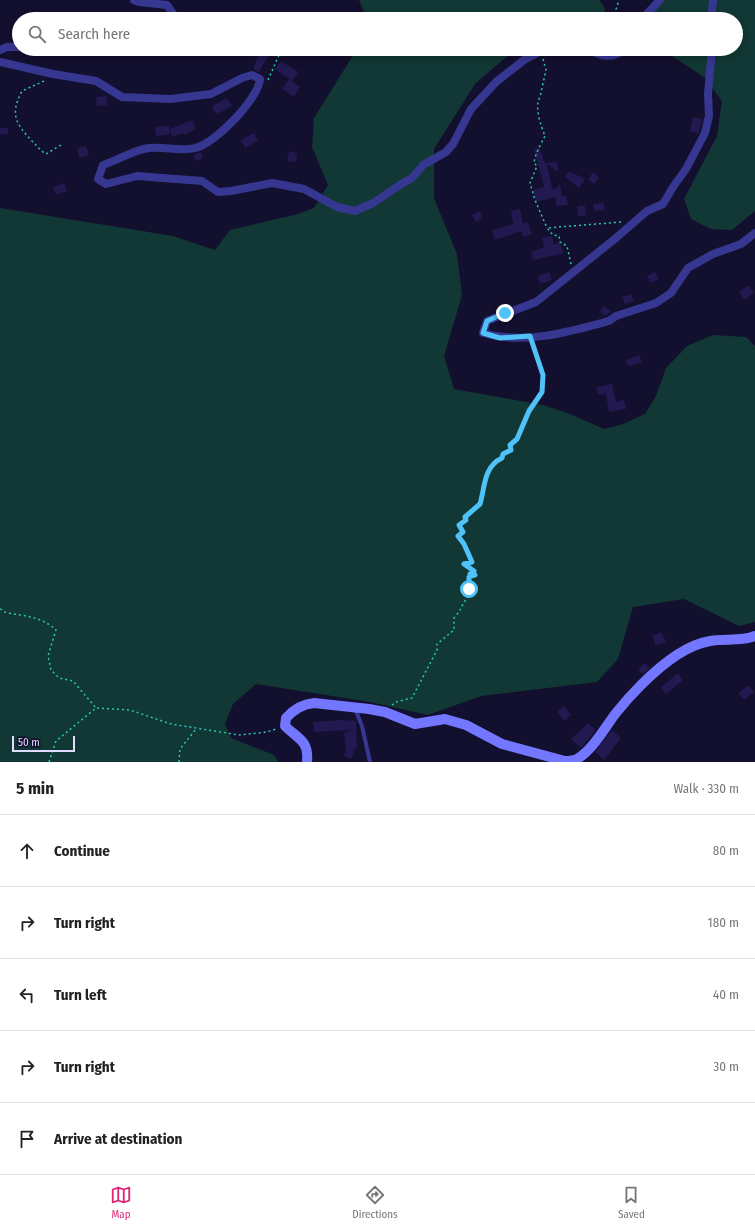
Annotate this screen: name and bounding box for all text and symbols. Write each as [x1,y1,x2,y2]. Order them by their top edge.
search box [12,12,743,56]
icon: search [26,23,48,45]
text: Search here [58,25,130,43]
route end [496,304,514,322]
route start [460,580,478,598]
scale bar [12,734,75,753]
text: 50 m [18,736,40,749]
text: 5 min [16,778,54,799]
text: Walk · 330 m [674,781,739,796]
icon: ahead [16,840,38,862]
text: Continue [54,842,110,860]
text: 80 m [713,843,739,858]
icon: right [16,912,38,934]
text: Turn right [54,914,115,932]
text: 180 m [708,915,739,930]
icon: left [16,984,38,1006]
text: Turn left [54,986,107,1004]
text: 40 m [713,987,739,1002]
icon: right [16,1056,38,1078]
text: Turn right [54,1058,115,1076]
text: 30 m [713,1059,739,1074]
icon: arrive [16,1128,38,1150]
text: Arrive at destination [54,1130,182,1148]
tab: Map [110,1184,132,1221]
tab: Directions [352,1184,398,1221]
tab: Saved [618,1184,645,1221]

